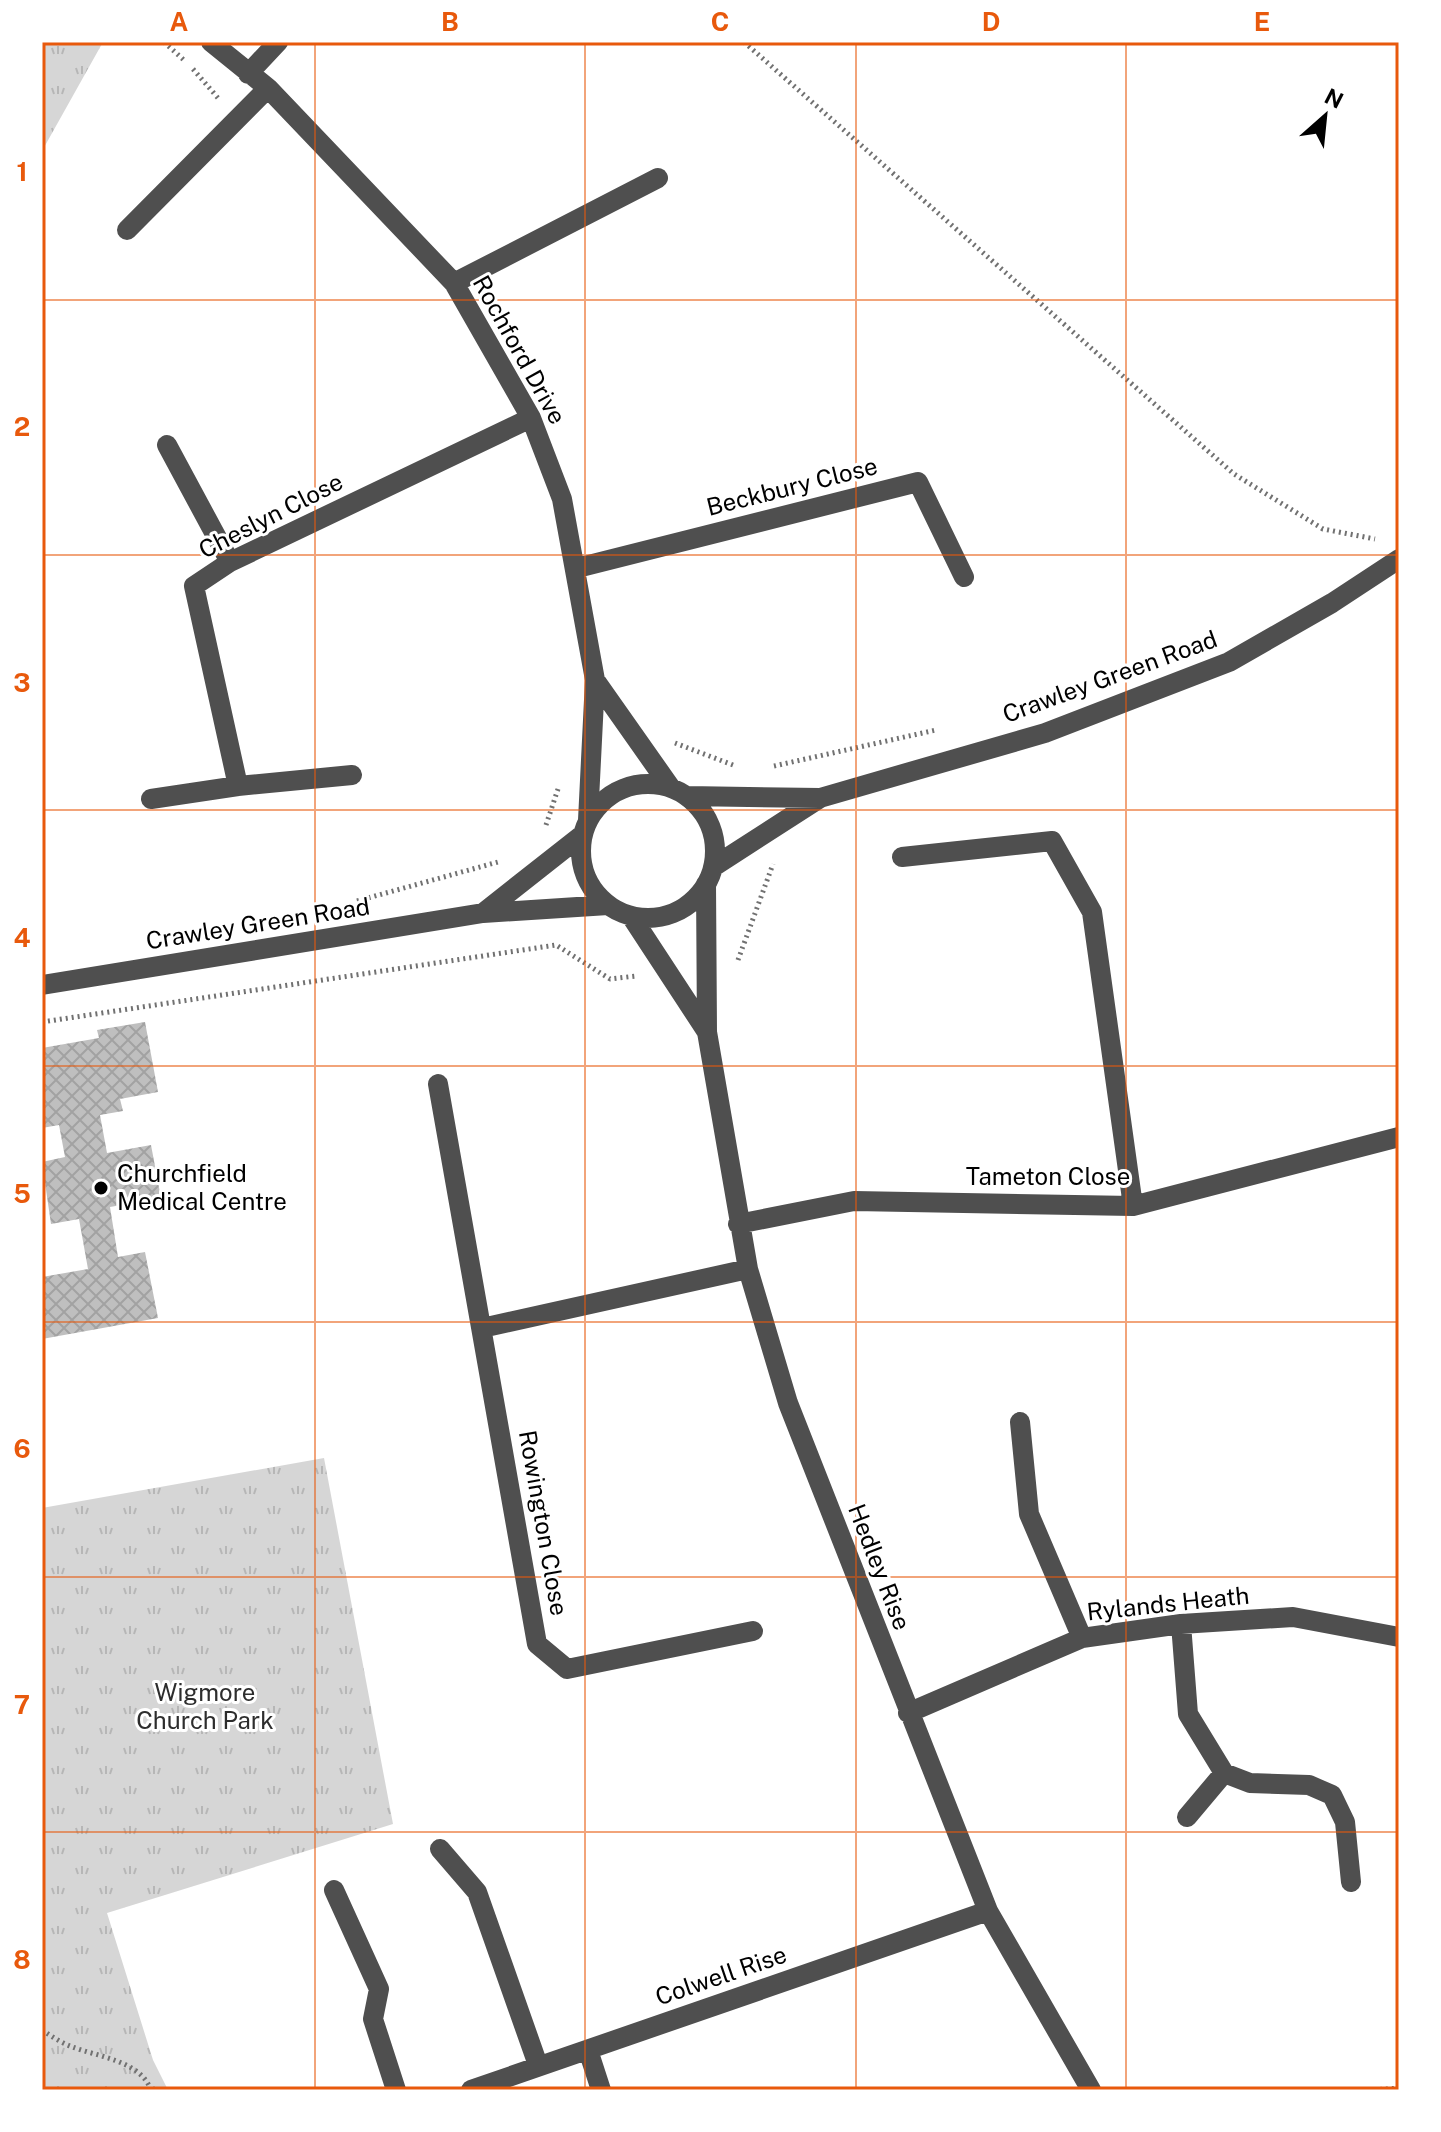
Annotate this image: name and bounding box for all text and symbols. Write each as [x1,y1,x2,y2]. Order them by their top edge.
text: A [170,6,189,37]
text: B [441,6,459,37]
text: C [711,6,729,37]
text: D [982,6,1000,37]
text: E [1254,6,1270,37]
north arrow [1285,76,1365,156]
text: N [1321,83,1348,114]
text: 1 [16,156,28,187]
street label: Rochford Drive [468,270,572,429]
text: 2 [14,411,30,442]
street label: Beckbury Close [703,451,880,521]
street label: Cheslyn Close [194,467,347,563]
street label: Crawley Green Road [999,624,1221,728]
text: 3 [13,667,31,698]
street label: Crawley Green Road [144,891,372,955]
text: 4 [13,922,31,953]
place label: Churchfield Medical Centre [117,1159,287,1215]
street label: Tameton Close [966,1162,1130,1190]
text: 5 [13,1178,31,1209]
marker: Churchfield Medical Centre [92,1179,110,1197]
street label: Rowington Close [514,1428,574,1618]
text: 6 [13,1433,31,1464]
street label: Hedley Rise [843,1500,917,1634]
street label: Rylands Heath [1085,1581,1250,1625]
park label: Wigmore Church Park [136,1678,274,1734]
text: 7 [14,1689,30,1720]
street label: Colwell Rise [651,1940,790,2011]
text: 8 [13,1944,31,1975]

